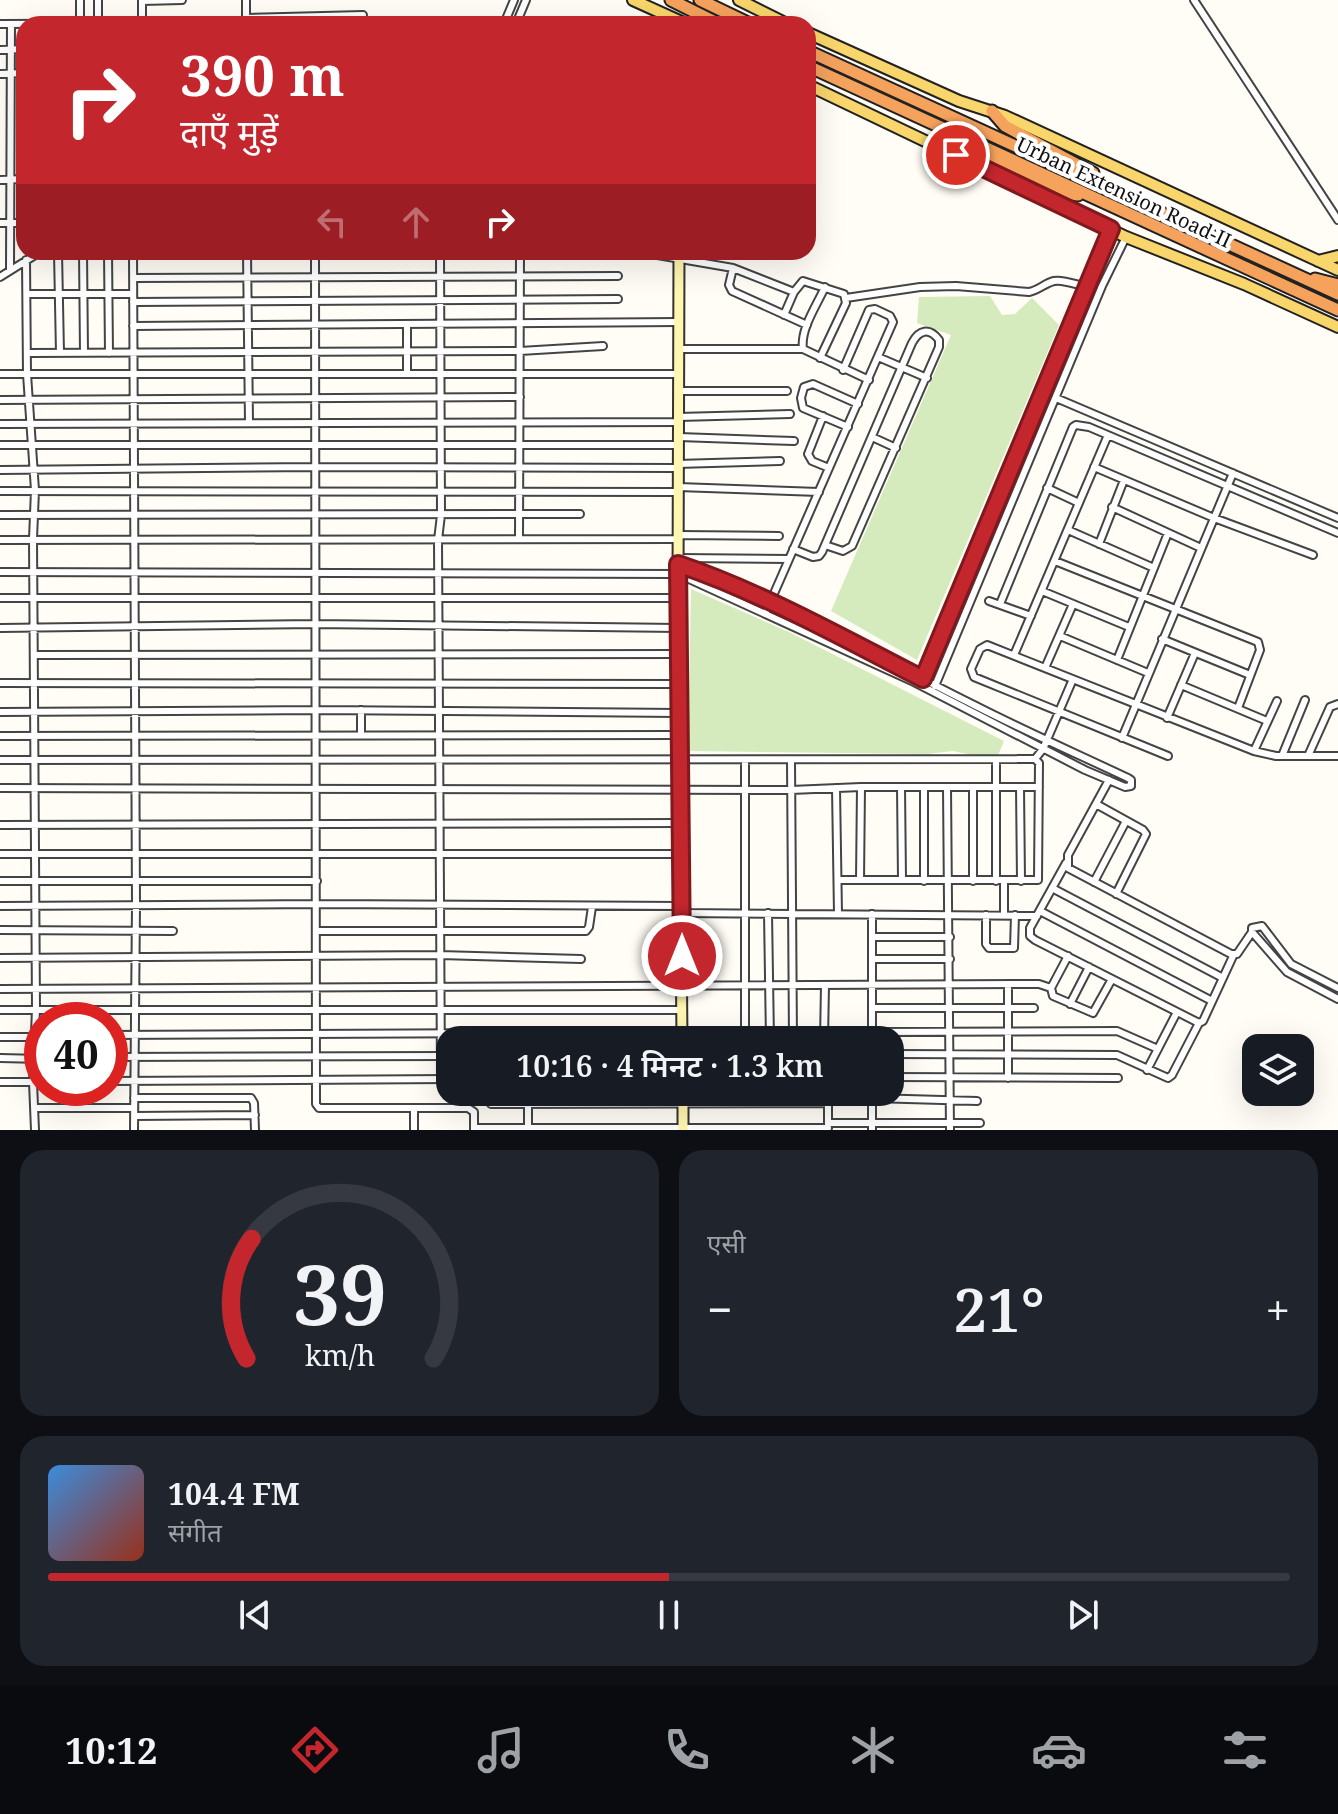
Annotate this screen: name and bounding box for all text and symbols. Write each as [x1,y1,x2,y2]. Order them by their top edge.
text: 390 m [180,36,345,112]
icon: right [48,48,152,152]
text: दाएँ मुड़ें [180,108,279,157]
pin [922,121,990,189]
street label: Urban Extension Road-II [1012,130,1236,254]
icon: arrive [934,133,978,177]
icon: left [310,200,354,244]
icon: ahead [394,200,438,244]
icon: right [478,200,522,244]
position arrow [640,914,724,998]
speed limit sign: 40 [24,1002,128,1106]
map controls [1242,1034,1314,1106]
button: layers [1242,1034,1314,1106]
text: 10:16 · 4 मिनट · 1.3 km [516,1045,824,1086]
text: एसी [707,1225,746,1261]
text: 39 [292,1236,387,1349]
text: 21° [953,1268,1045,1350]
text: − [707,1279,732,1339]
text: + [1265,1279,1290,1339]
text: km/h [304,1335,375,1374]
text: 104.4 FM [168,1473,300,1514]
text: संगीत [168,1514,222,1550]
icon: previous [233,1593,277,1637]
icon: pause [647,1593,691,1637]
icon: next [1061,1593,1105,1637]
icon: directions [287,1722,343,1778]
icon: music [473,1722,529,1778]
icon: phone [659,1722,715,1778]
icon: climate [845,1722,901,1778]
icon: car [1031,1722,1087,1778]
icon: filters [1217,1722,1273,1778]
text: 10:12 [65,1726,157,1775]

